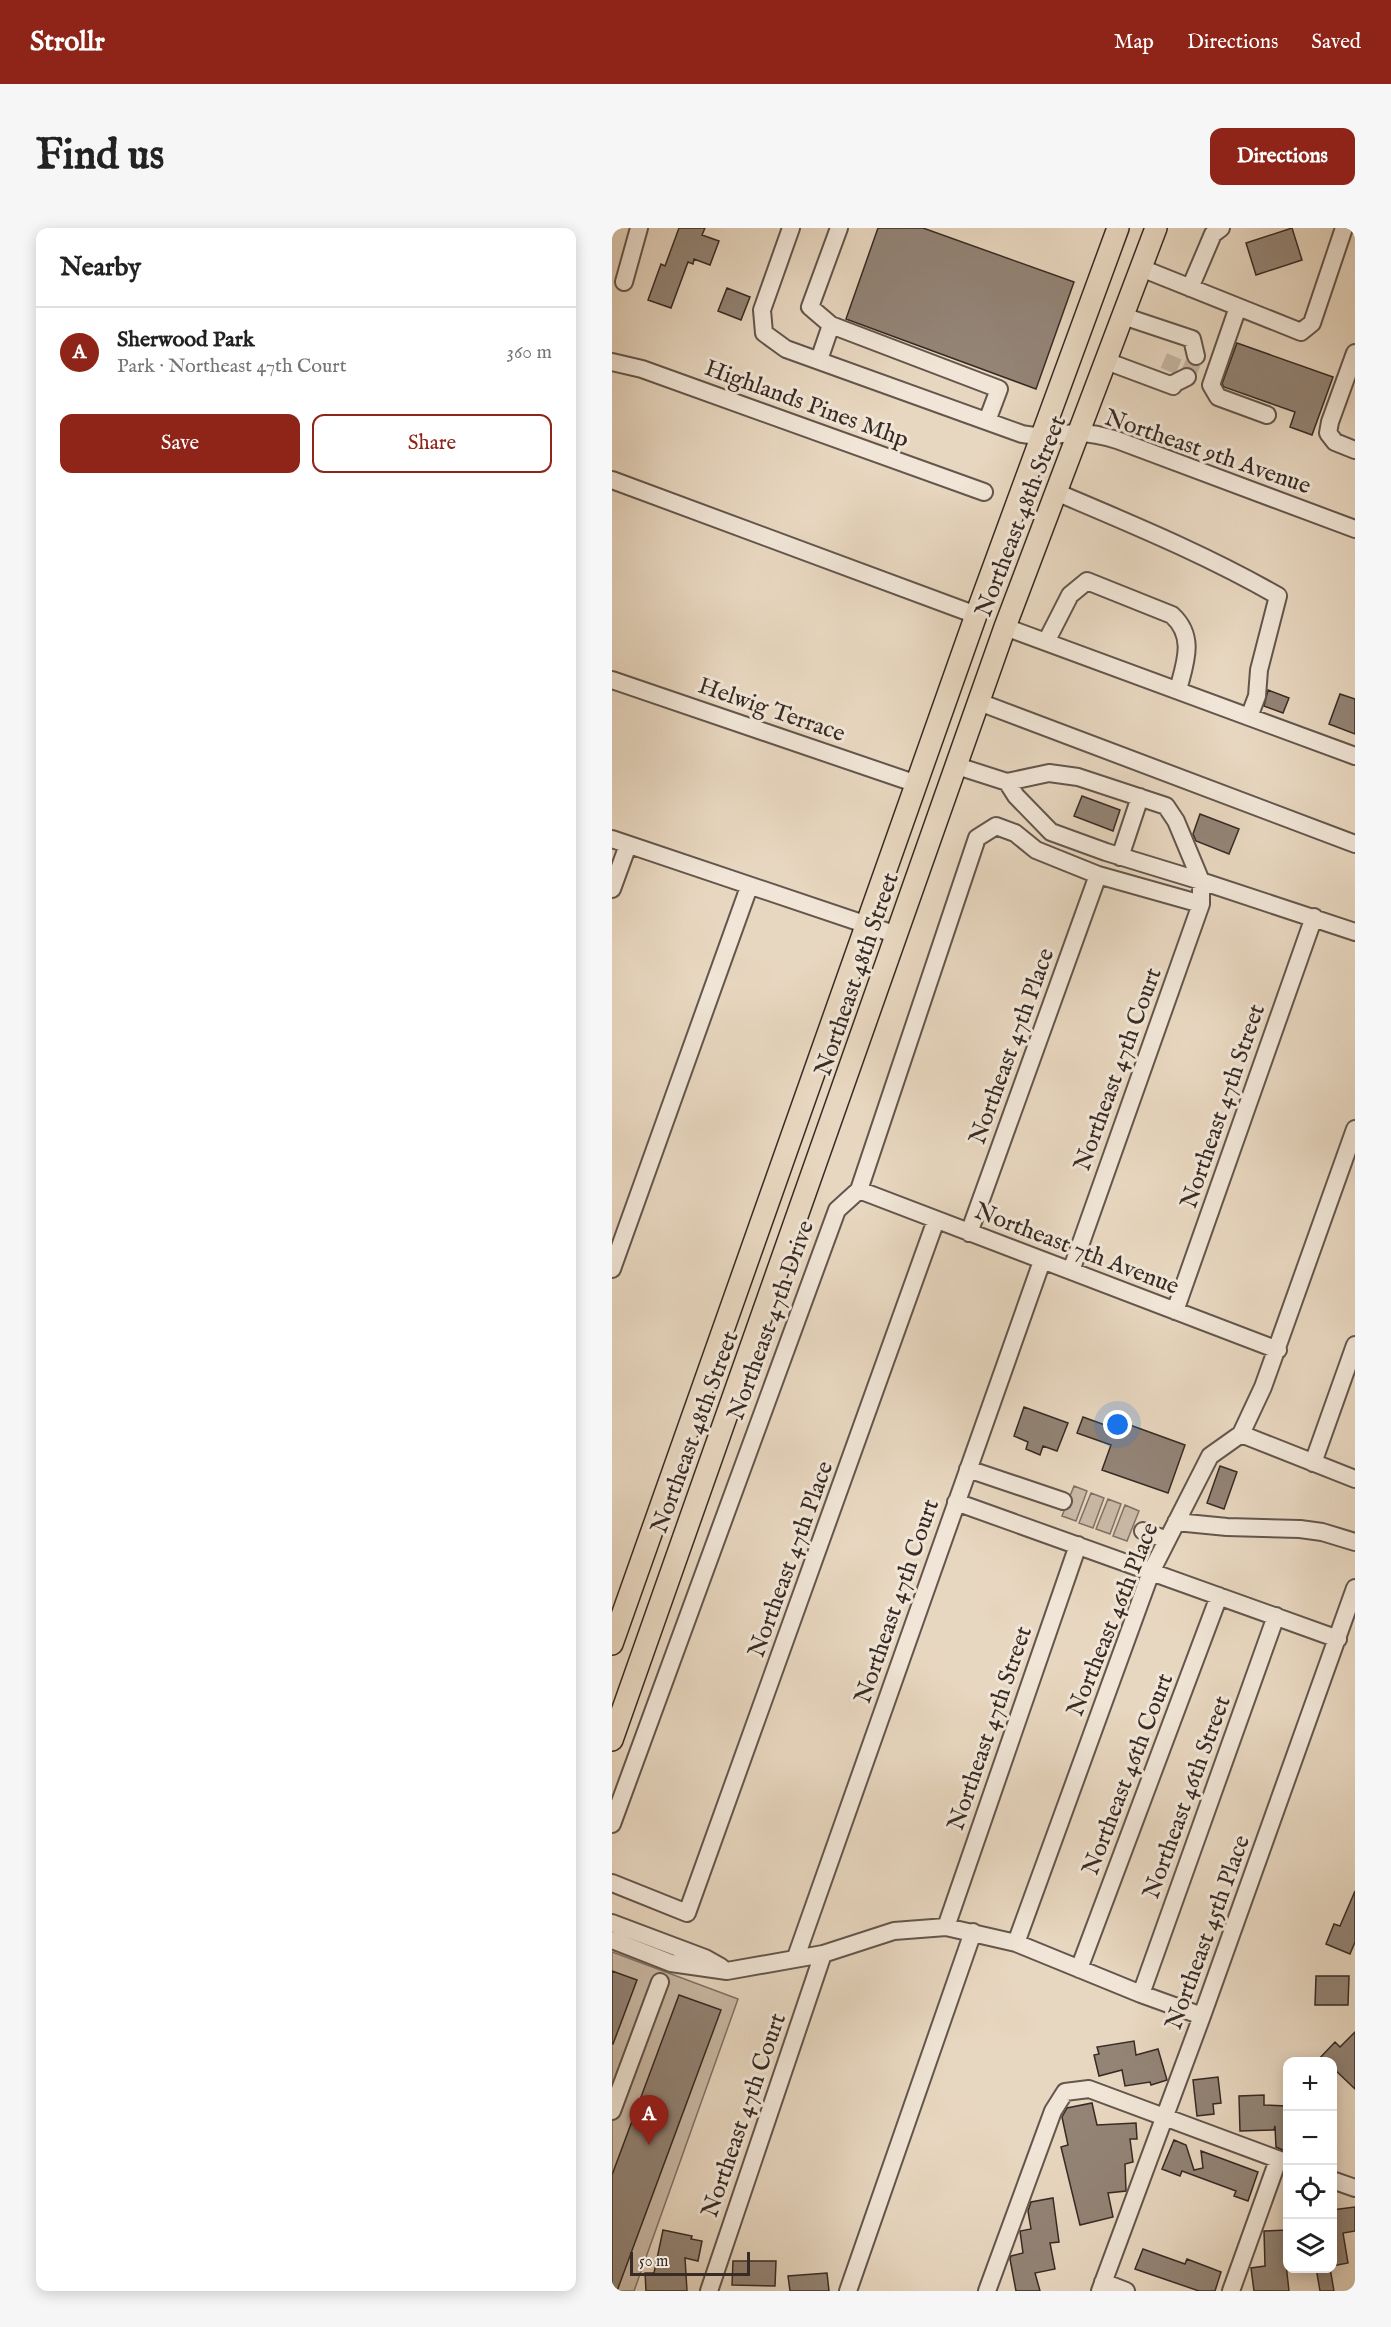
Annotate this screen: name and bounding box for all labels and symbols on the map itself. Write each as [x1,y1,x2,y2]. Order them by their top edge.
street label: Highlands Pines Mhp [700,353,913,456]
street label: Northeast 9th Avenue [1100,403,1315,502]
street label: Northeast 48th Street [969,412,1074,622]
street label: Helwig Terrace [694,671,849,750]
street label: Northeast 48th Street [808,869,907,1080]
street label: Northeast 47th Place [963,944,1062,1149]
street label: Northeast 47th Court [1067,964,1170,1175]
street label: Northeast 47th Street [1174,1000,1273,1213]
street label: Northeast 7th Avenue [970,1196,1183,1303]
street label: Northeast 47th Drive [721,1216,822,1425]
street label: Northeast 48th Street [644,1327,746,1538]
your location [1103,1410,1132,1439]
street label: Northeast 47th Place [742,1457,841,1662]
street label: Northeast 47th Court [848,1495,947,1708]
street label: Northeast 46th Place [1060,1518,1166,1721]
street label: Northeast 47th Street [941,1622,1040,1835]
street label: Northeast 46th Court [1076,1669,1181,1880]
street label: Northeast 46th Street [1136,1692,1239,1903]
street label: Northeast 45th Place [1159,1831,1258,2034]
street label: Northeast 47th Court [695,2009,794,2222]
pin: A [630,2096,669,2145]
scale bar [630,2249,750,2276]

